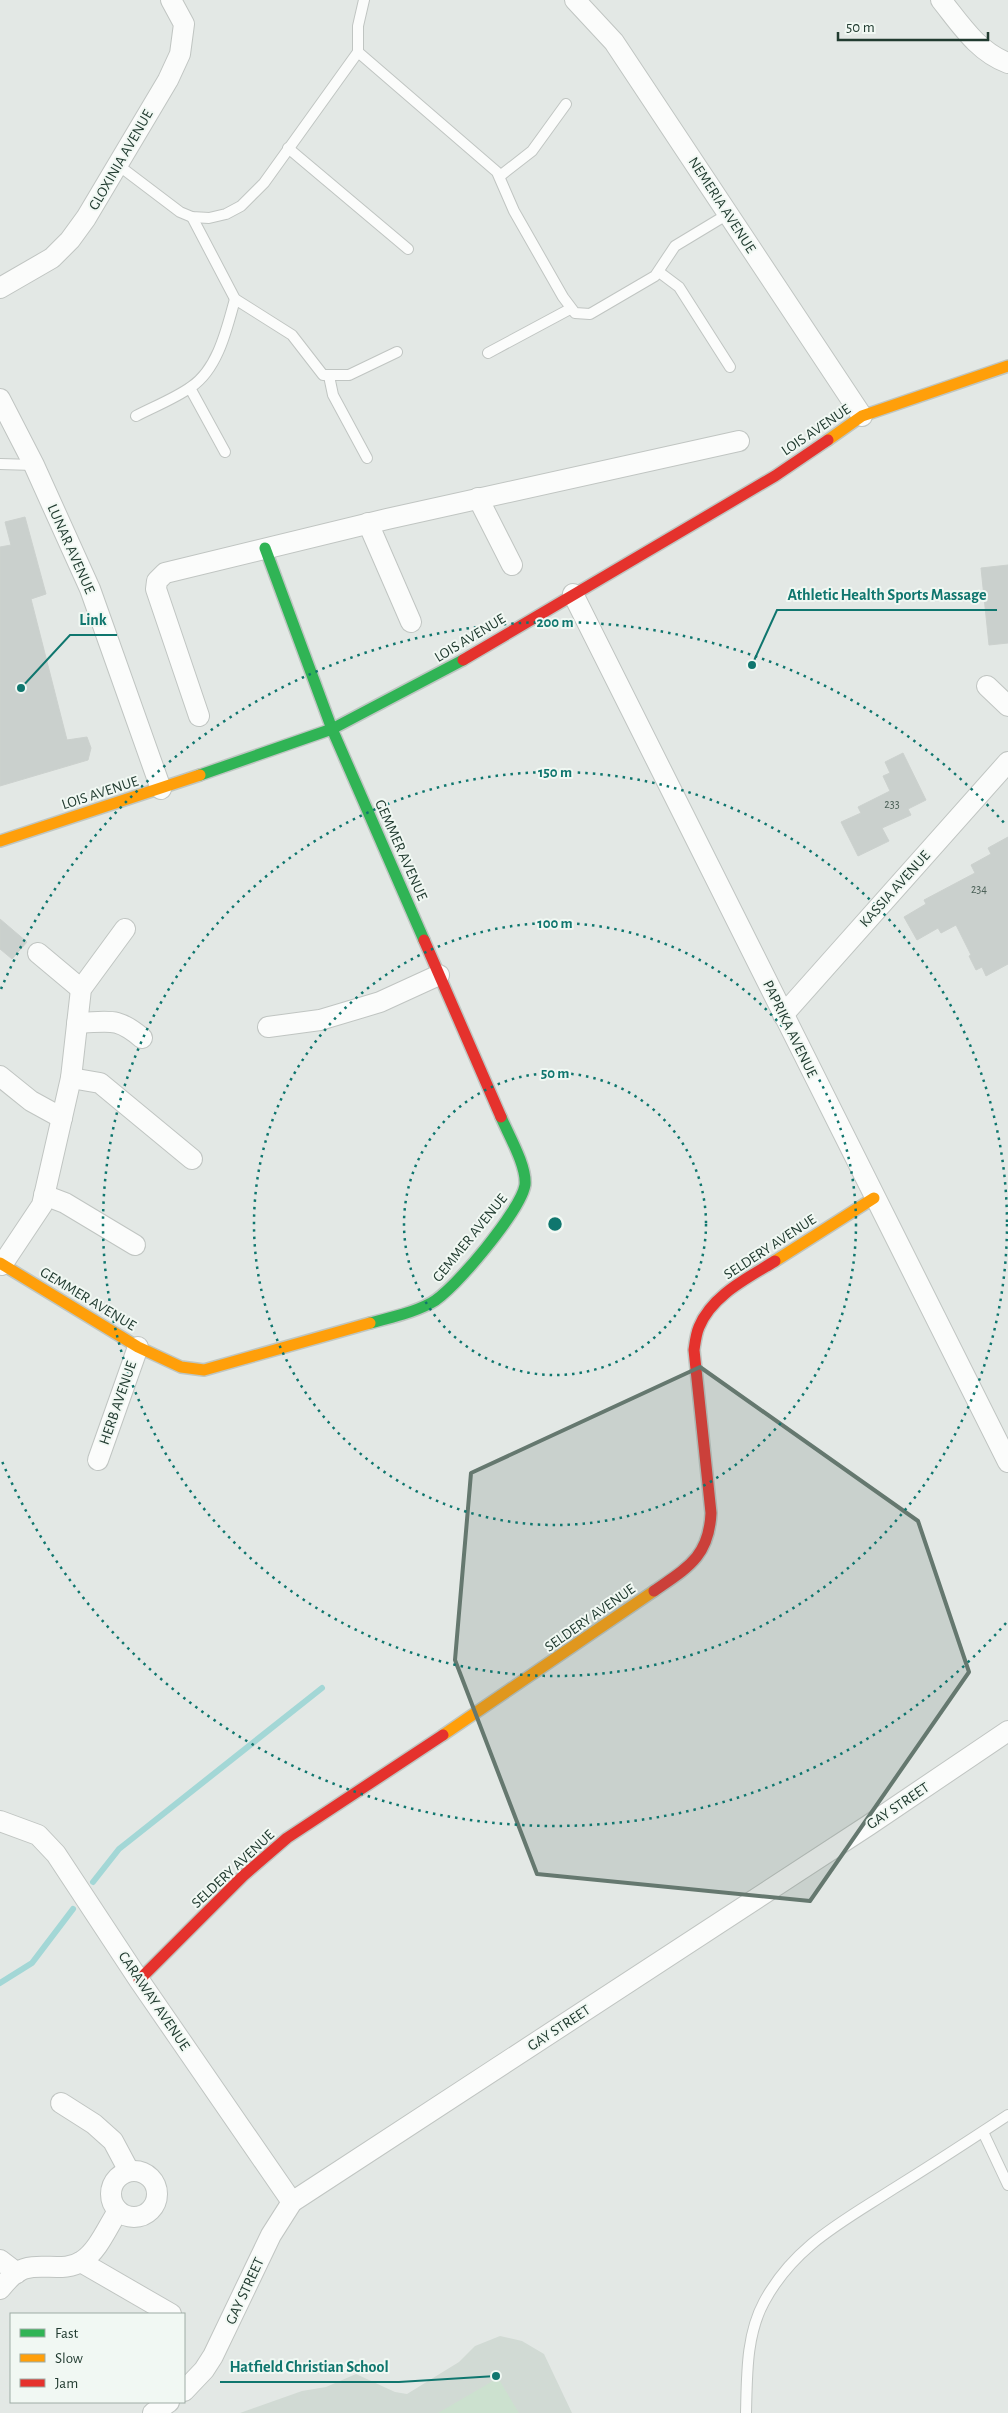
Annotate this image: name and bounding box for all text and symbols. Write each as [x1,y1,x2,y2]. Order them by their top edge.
scale bar [838,10,988,42]
text: 50 m [846,20,875,35]
street label: GLOXINIA AVENUE [86,107,156,213]
street label: NEMERIA AVENUE [685,154,759,256]
street label: LOIS AVENUE [779,401,853,459]
street label: LUNAR AVENUE [45,502,97,596]
callout: Athletic Health Sports Massage [777,579,997,610]
text: Athletic Health Sports Massage [787,587,987,603]
callout: Link [70,604,117,635]
street label: LOIS AVENUE [432,611,508,665]
text: Link [79,612,107,628]
text: 200 m [536,615,574,630]
text: 150 m [538,765,572,780]
street label: LOIS AVENUE [60,774,140,812]
street label: GEMMER AVENUE [372,797,430,903]
house number: 233 [884,798,900,810]
street label: KASSIA AVENUE [857,848,933,930]
house number: 234 [971,883,987,895]
text: 100 m [537,916,573,931]
street label: PAPRIKA AVENUE [760,978,820,1080]
text: 50 m [541,1066,569,1081]
street label: GEMMER AVENUE [430,1191,510,1285]
street label: SELDERY AVENUE [721,1212,819,1282]
centre of rings [546,1215,564,1233]
street label: GEMMER AVENUE [37,1265,139,1333]
street label: HERB AVENUE [97,1359,139,1447]
street label: SELDERY AVENUE [542,1581,638,1655]
street label: GAY STREET [864,1779,932,1832]
street label: SELDERY AVENUE [189,1827,277,1911]
street label: CARAWAY AVENUE [116,1949,192,2053]
street label: GAY STREET [525,2002,594,2054]
street label: GAY STREET [223,2255,267,2327]
legend [10,2313,185,2403]
text: Fast [55,2326,79,2341]
text: Slow [55,2351,83,2366]
callout: Hatfield Christian School [220,2351,399,2382]
text: Hatfield Christian School [229,2359,389,2375]
text: Jam [55,2376,78,2391]

